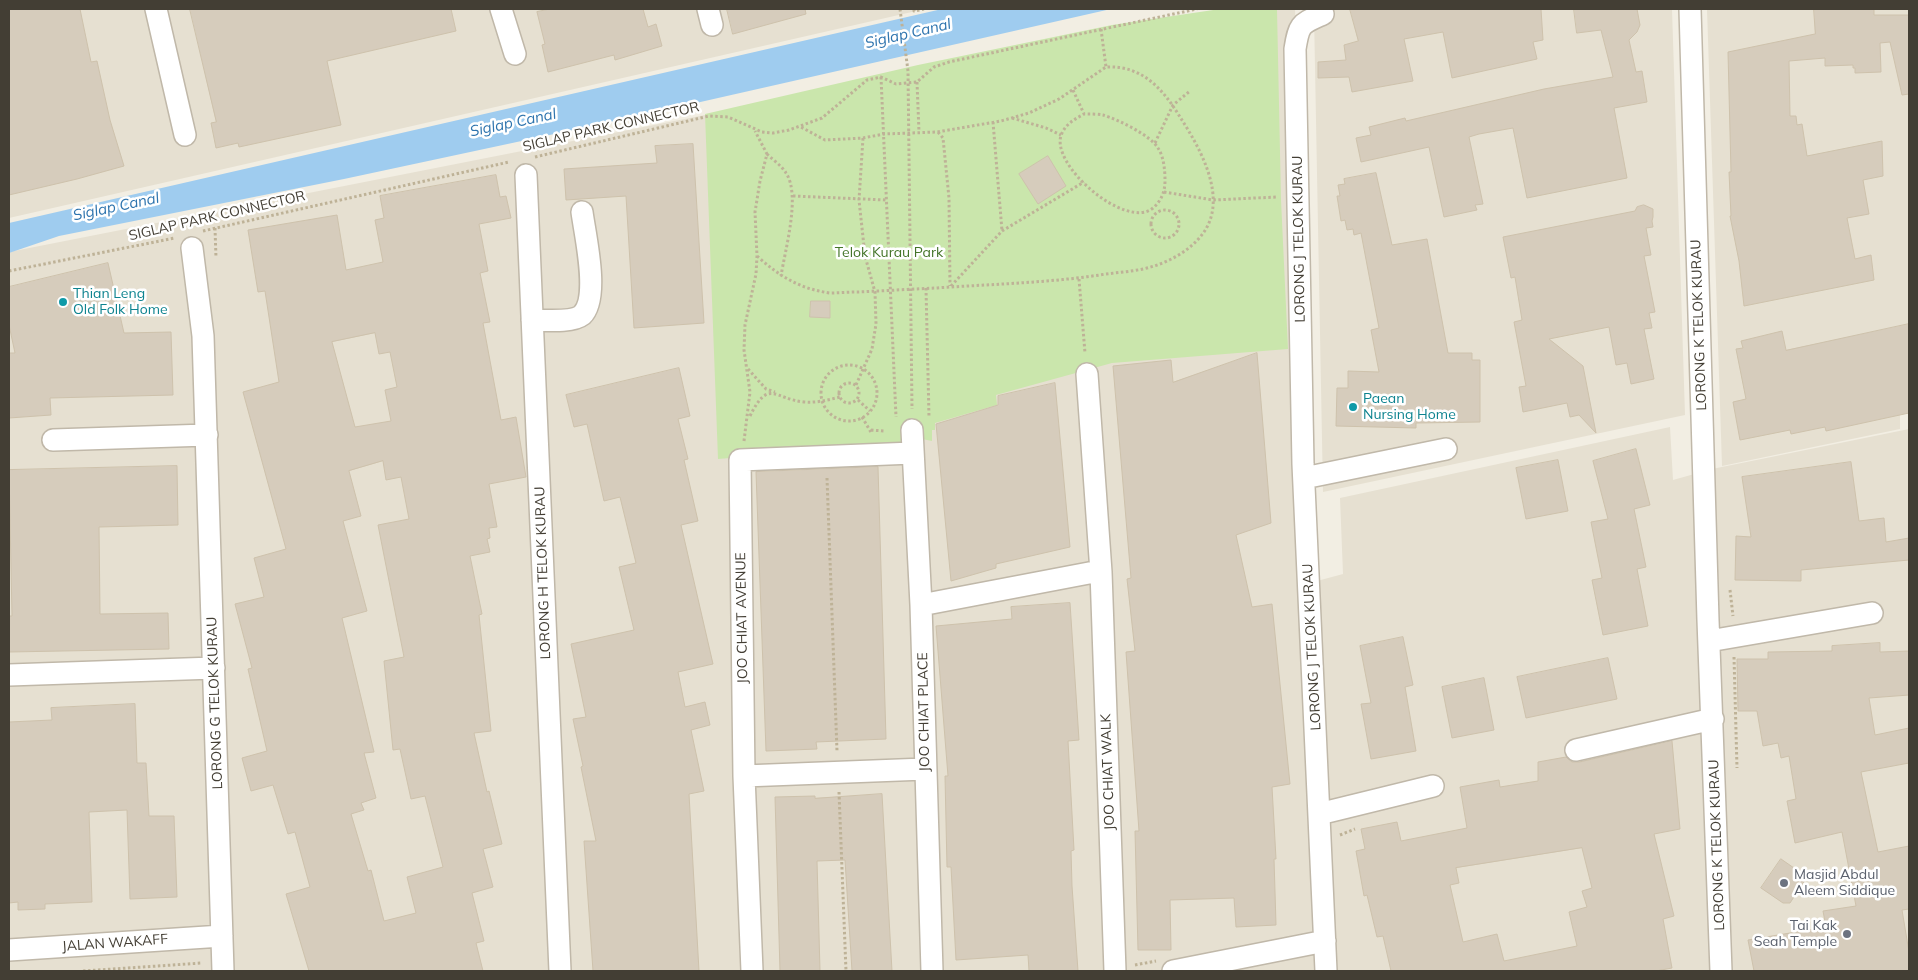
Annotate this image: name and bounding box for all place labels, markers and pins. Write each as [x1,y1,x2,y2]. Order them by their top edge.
place label: Thian Leng Old Folk Home [73,286,168,318]
marker: Thian Leng Old Folk Home [57,296,69,308]
place label: Paean Nursing Home [1363,391,1456,424]
marker: Paean Nursing Home [1347,401,1359,413]
place label: Masjid Abdul Aleem Siddique [1794,867,1895,900]
marker: Masjid Abdul Aleem Siddique [1778,877,1790,889]
place label: Tai Kak Seah Temple [1754,918,1837,950]
marker: Tai Kak Seah Temple [1841,928,1853,940]

